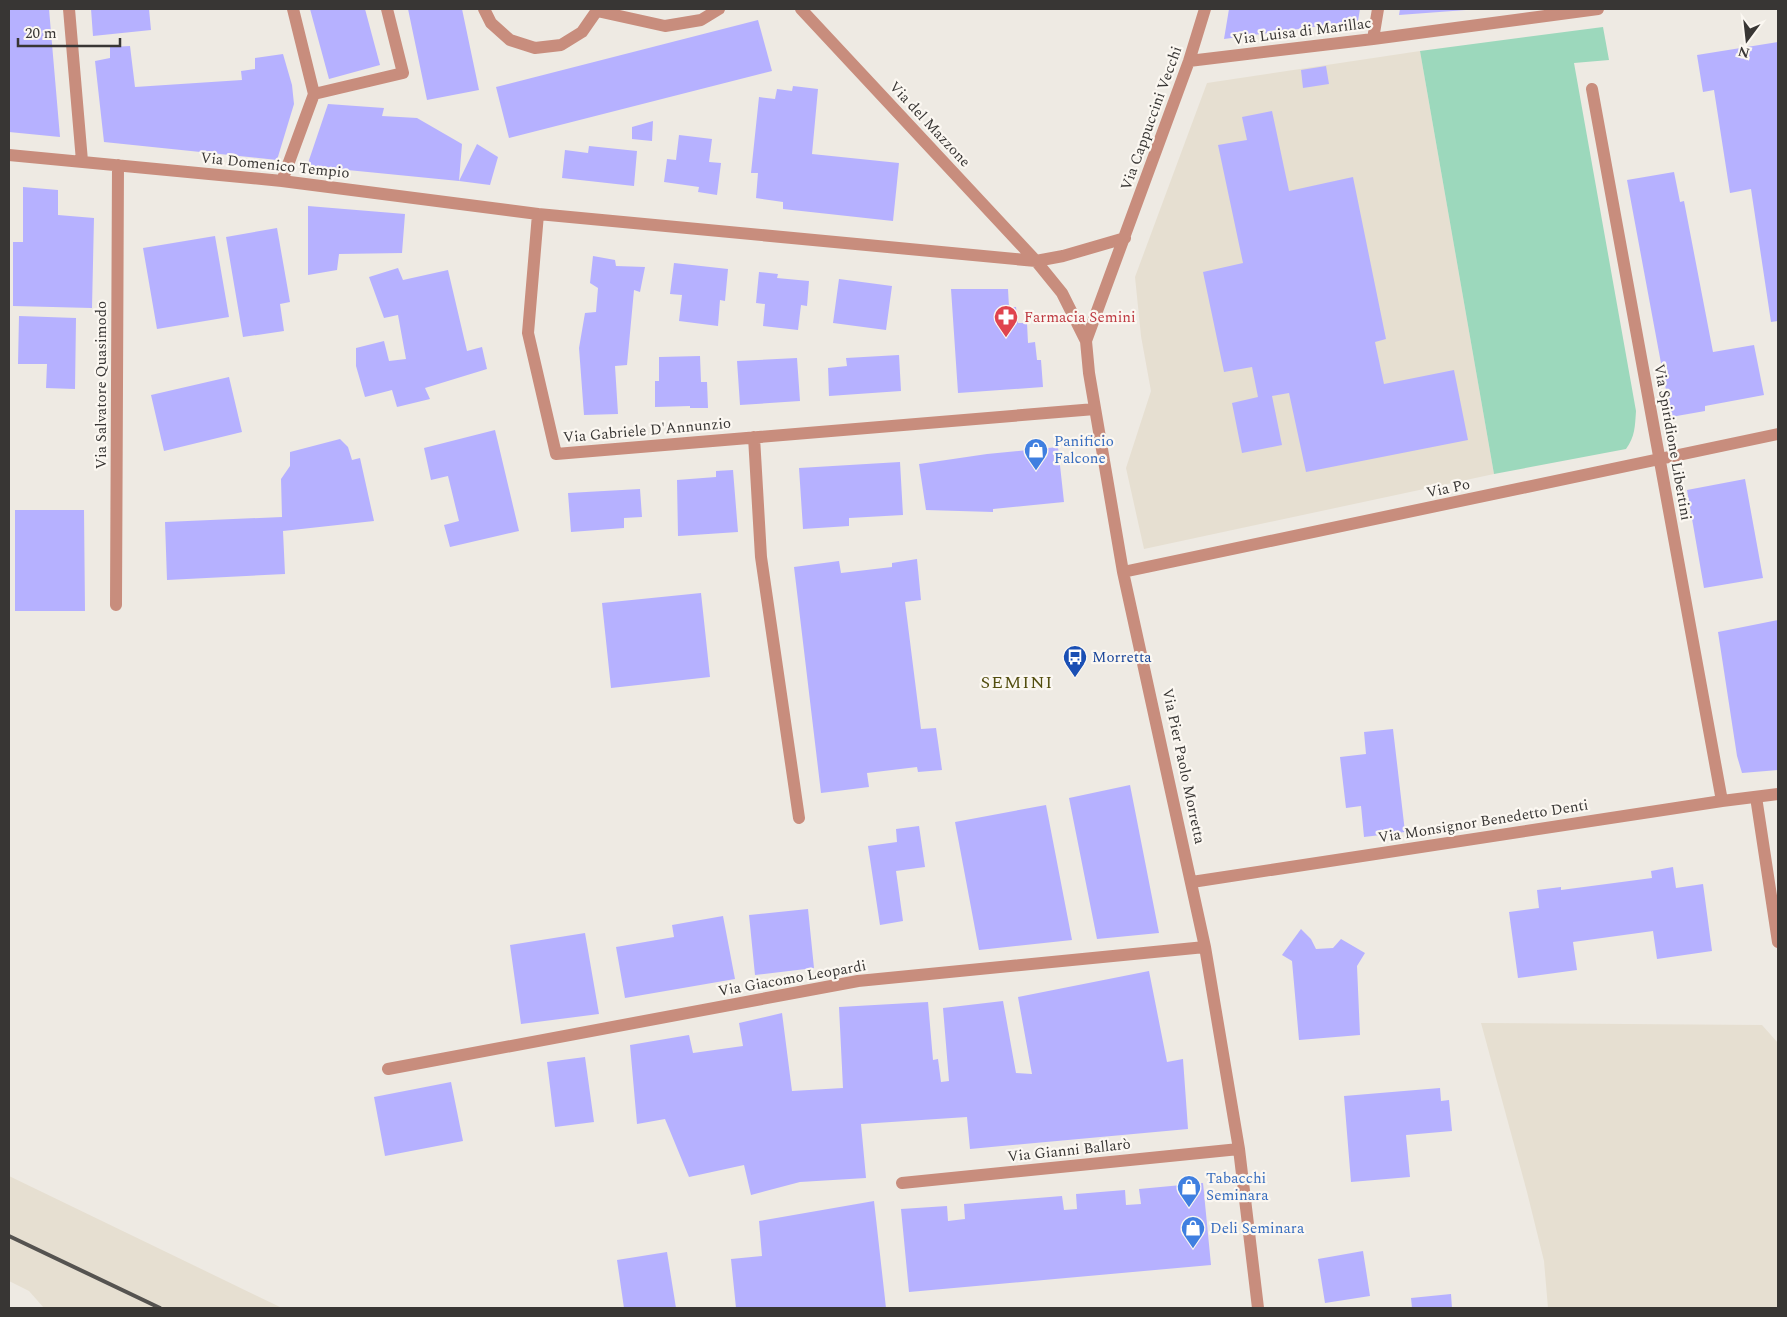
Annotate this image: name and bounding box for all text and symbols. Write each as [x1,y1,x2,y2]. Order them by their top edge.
street label: Via Luisa di Marillac [1231,12,1373,51]
scale bar [18,15,120,47]
north arrow [1722,15,1772,65]
text: 20 m [25,22,57,45]
text: N [1736,40,1752,64]
street label: Via Cappuccini Vecchi [1115,43,1188,194]
street label: Via del Mazzone [883,76,976,173]
street label: Via Domenico Tempio [199,146,351,185]
street label: Via Salvatore Quasimodo [90,301,113,469]
pharmacy icon: Farmacia Semini [993,304,1019,338]
place label: Farmacia Semini [1024,306,1136,329]
street label: Via Spiridione Libertini [1647,362,1698,522]
street label: Via Gabriele D'Annunzio [562,412,732,449]
place label: Panificio Falcone [1054,430,1114,470]
shop icon: Panificio Falcone [1023,437,1049,471]
street label: Via Po [1424,473,1472,504]
bus stop icon: Morretta [1062,644,1088,678]
place label: Morretta [1092,646,1152,669]
district label: SEMINI [981,669,1053,696]
street label: Via Pier Paolo Morretta [1156,686,1211,847]
street label: Via Monsignor Benedetto Denti [1376,793,1590,850]
street label: Via Giacomo Leopardi [716,954,868,1003]
street label: Via Gianni Ballarò [1006,1133,1132,1168]
place label: Tabacchi Seminara [1206,1167,1269,1207]
shop icon: Tabacchi Seminara [1176,1174,1202,1208]
shop icon: Deli Seminara [1180,1215,1206,1249]
place label: Deli Seminara [1210,1217,1305,1240]

